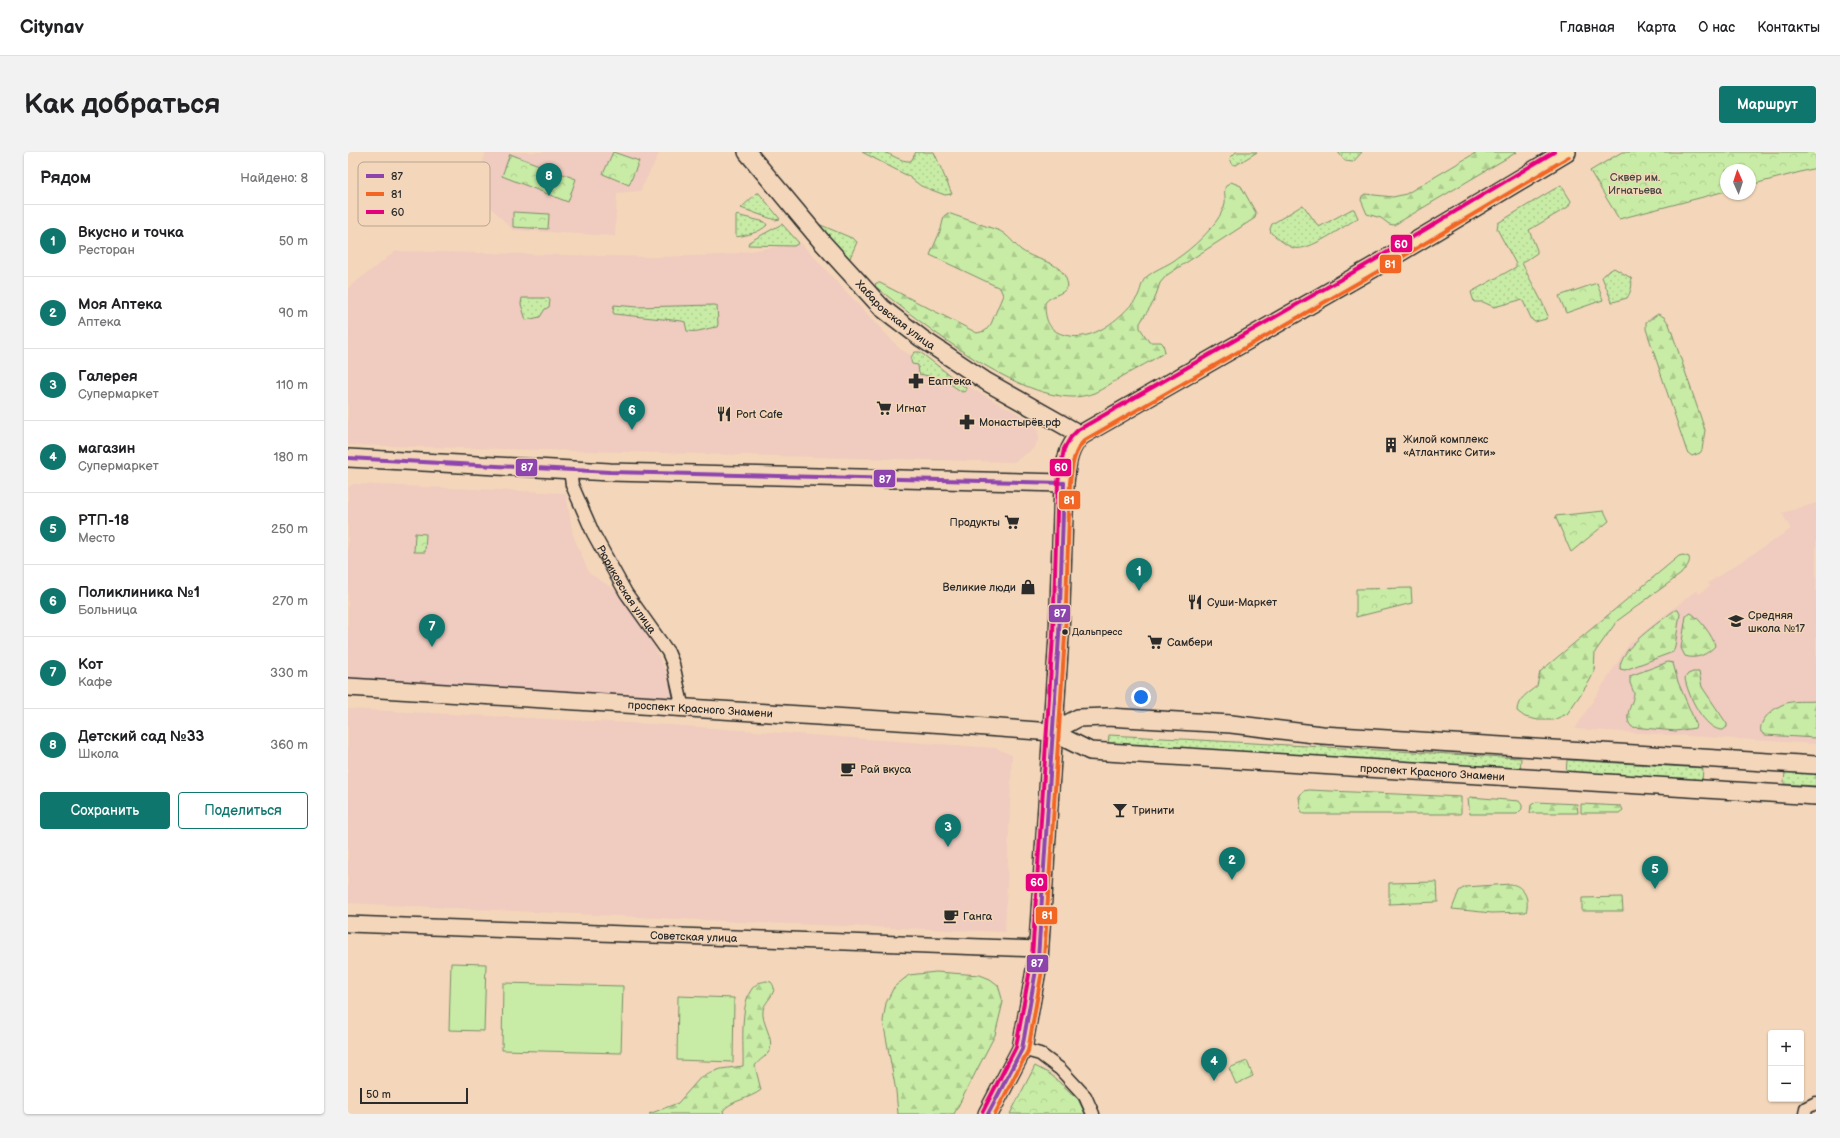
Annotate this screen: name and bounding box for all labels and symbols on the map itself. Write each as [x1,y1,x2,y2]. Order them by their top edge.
legend [358,162,490,226]
pin: 8 [536,163,562,196]
north arrow [1720,164,1756,200]
text: 87 [391,170,403,183]
park label: Cквер им. Игнатьева [1608,171,1663,197]
text: 81 [391,188,402,201]
text: 60 [391,206,405,219]
line badge: 60 [1390,234,1413,253]
text: 60 [1394,238,1408,251]
line badge: 81 [1379,254,1402,274]
text: 81 [1384,258,1396,271]
street label: Хабаровская улица [853,277,938,352]
pharmacy icon: Еаптека [907,372,925,390]
place label: Еаптека [928,375,972,388]
pin: 6 [619,397,645,430]
supermarket icon: Игнат [875,399,893,417]
place label: Игнат [896,402,926,415]
restaurant icon: Port Cafe [715,405,733,423]
place label: Port Cafe [736,408,783,421]
pharmacy icon: Монастырёв.рф [958,413,976,431]
place label: Монастырёв.рф [979,416,1061,429]
place label: Жилой комплекс «Атлантикс Сити» [1403,433,1496,459]
building icon: Жилой комплекс «Атлантикс Сити» [1382,436,1400,454]
line badge: 87 [515,458,538,477]
line badge: 60 [1049,458,1072,477]
text: 87 [521,461,533,474]
text: 60 [1054,461,1068,474]
line badge: 87 [873,469,896,488]
text: 87 [879,473,891,486]
line badge: 81 [1058,490,1081,510]
text: 81 [1063,494,1075,507]
supermarket icon: Продукты [1003,513,1021,531]
place label: Продукты [949,516,1000,529]
street label: Рюриковская улица [594,543,659,636]
pin: 1 [1126,558,1152,591]
shop icon: Великие люди [1019,578,1037,596]
place label: Великие люди [942,581,1016,594]
restaurant icon: Суши-Маркет [1186,593,1204,611]
place label: Суши-Маркет [1207,596,1277,609]
line badge: 87 [1048,604,1071,623]
text: 87 [1054,607,1066,620]
place label: Средняя школа №17 [1748,609,1806,635]
school or university icon: Средняя школа №17 [1727,612,1745,630]
pin: 7 [419,614,445,647]
place label: Дальпресс [1072,626,1123,638]
marker: Дальпресс [1060,627,1070,637]
supermarket icon: Самбери [1146,633,1164,651]
place label: Самбери [1167,636,1213,649]
your location [1131,687,1151,707]
street label: проспект Красного Знамени [627,698,773,720]
cafe icon: Рай вкуса [839,760,857,778]
street label: проспект Красного Знамени [1360,761,1505,783]
place label: Рай вкуса [860,763,912,776]
bar icon: Тринити [1111,801,1129,819]
place label: Тринити [1132,804,1174,817]
pin: 3 [935,814,961,847]
pin: 2 [1219,847,1245,880]
pin: 5 [1642,856,1668,889]
line badge: 60 [1025,873,1048,892]
text: 60 [1030,876,1044,889]
line badge: 81 [1035,906,1058,925]
cafe icon: Ганга [942,907,960,925]
text: 81 [1041,909,1053,922]
place label: Ганга [963,910,993,923]
street label: Советская улица [650,928,738,945]
line badge: 87 [1026,954,1049,973]
text: 87 [1031,957,1043,970]
pin: 4 [1201,1048,1227,1081]
scale bar [360,1086,468,1105]

